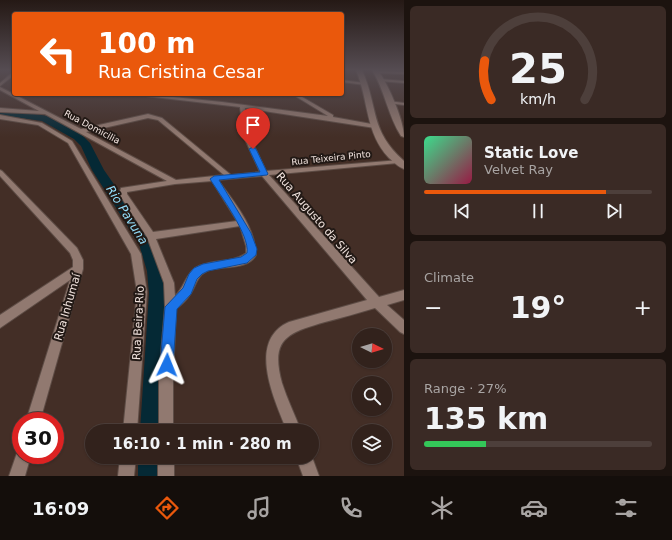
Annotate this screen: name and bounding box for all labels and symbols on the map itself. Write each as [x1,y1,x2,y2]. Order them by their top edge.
street label: Rua Domicilia [62,108,122,146]
pin [236,108,270,149]
street label: Rua Teixeira Pinto [291,149,372,167]
street label: Rua Augusto da Silva [273,170,360,267]
water label: Rio Pavuna [103,183,151,247]
street label: Rua Inhumaí [52,271,84,342]
street label: Rua Beira-Rio [130,285,147,361]
north arrow [352,328,392,368]
position arrow [146,344,188,386]
speed limit sign: 30 [12,412,64,464]

